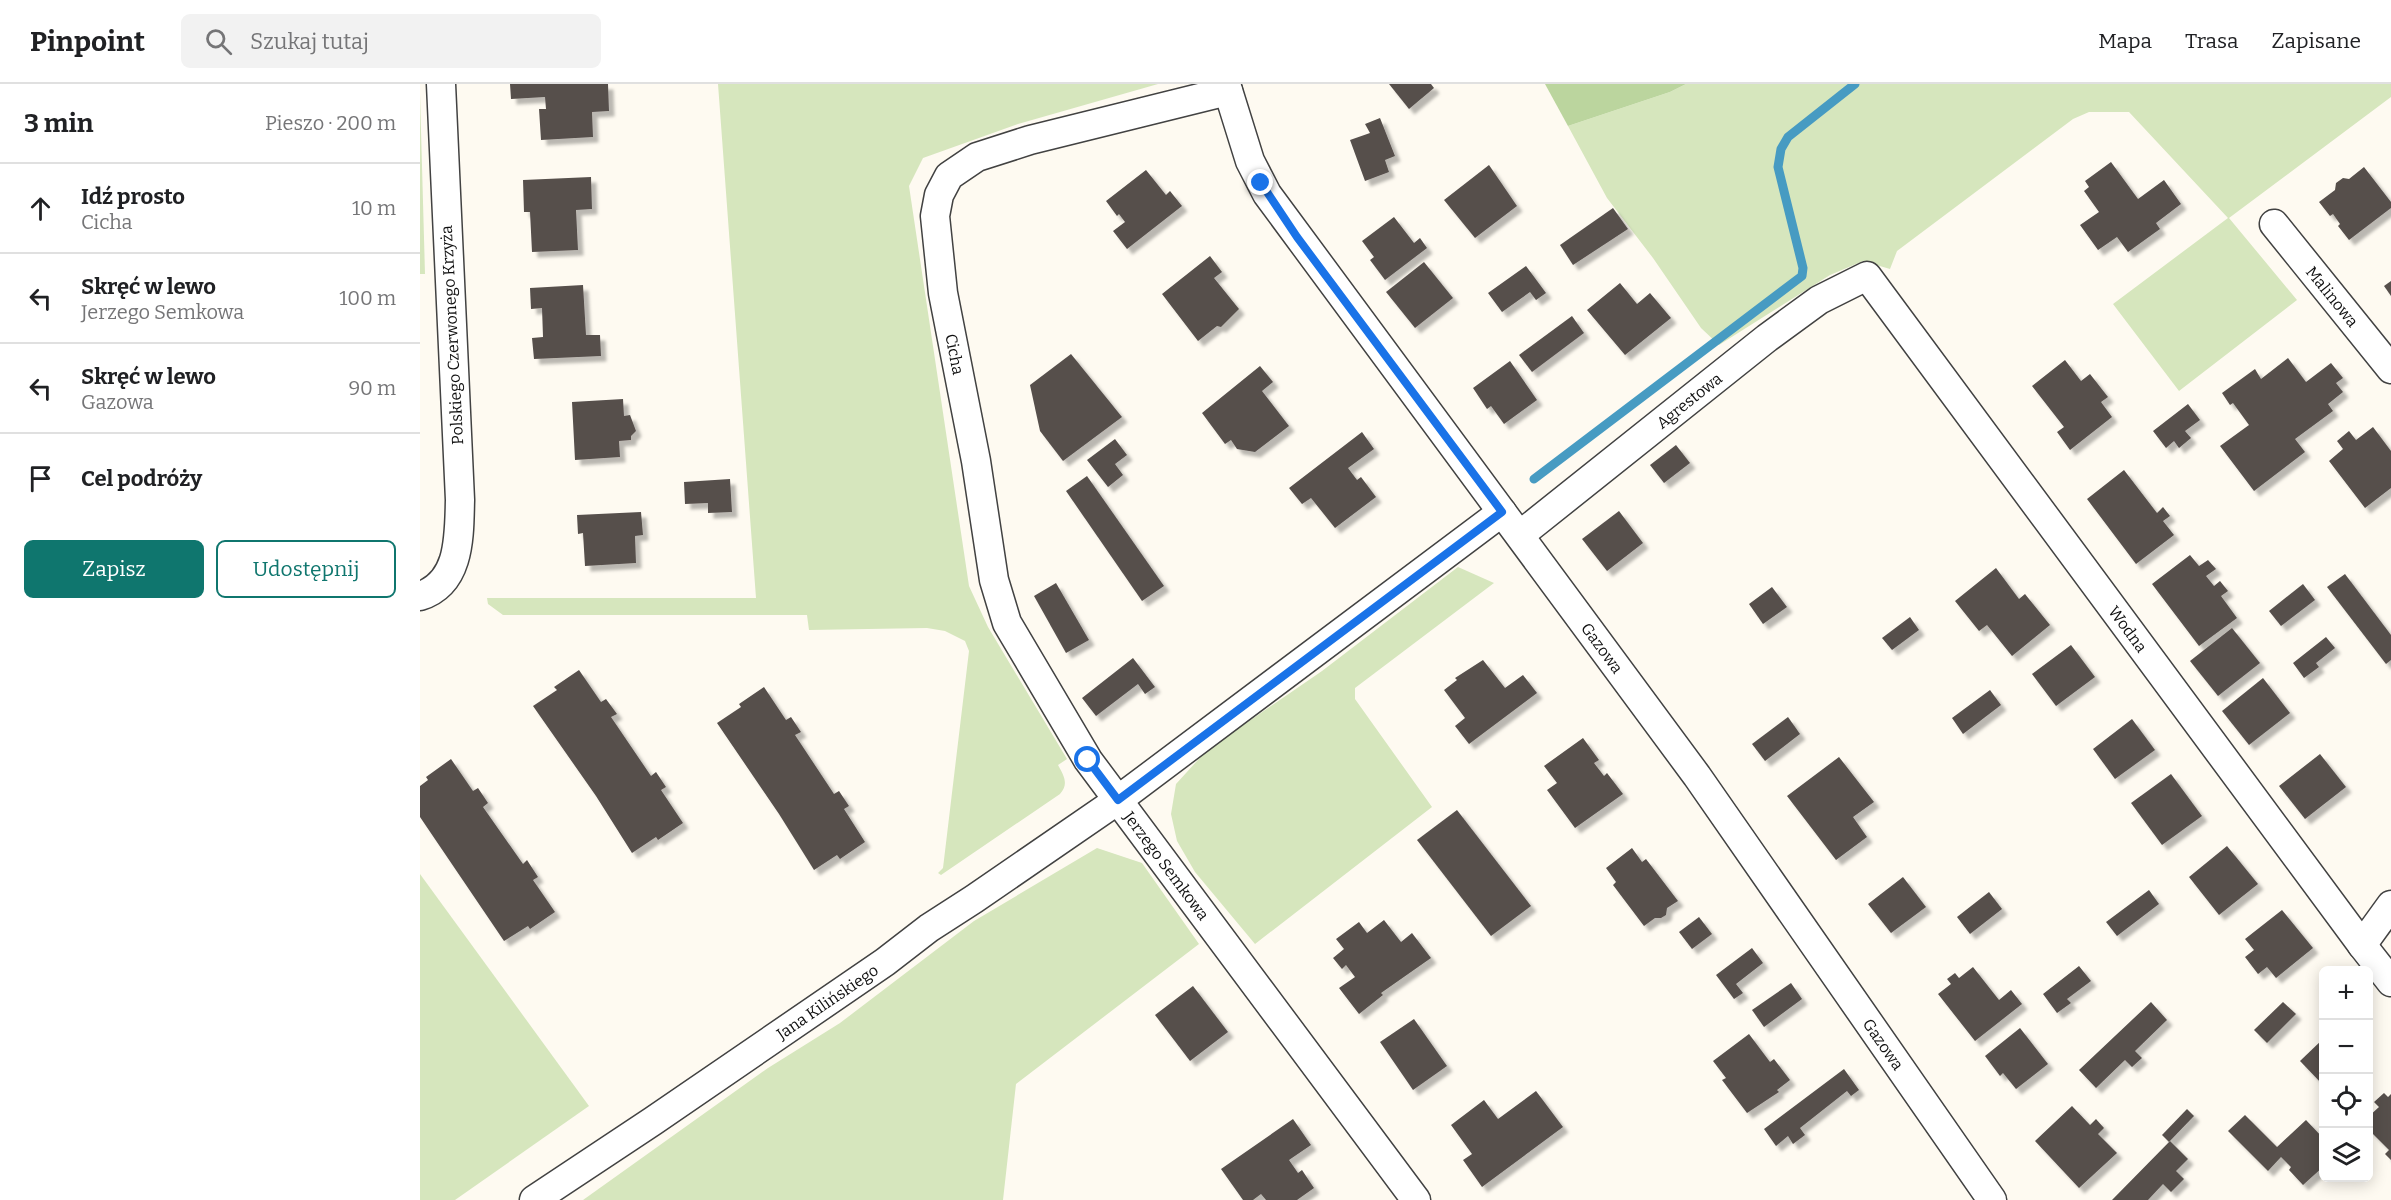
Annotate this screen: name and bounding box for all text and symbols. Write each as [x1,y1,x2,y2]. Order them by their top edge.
search box [181,14,601,68]
text: Pinpoint [30,25,145,58]
icon: search [202,25,235,58]
text: Szukaj tutaj [250,28,369,55]
text: Mapa [2098,28,2152,54]
text: Trasa [2185,28,2238,54]
text: Zapisane [2271,28,2361,54]
text: 3 min [24,108,93,139]
text: Pieszo · 200 m [265,111,396,135]
route end [1247,169,1273,195]
text: Idź prosto [81,183,185,210]
icon: ahead [24,192,57,225]
text: 10 m [352,196,396,220]
text: Cicha [81,210,133,234]
street label: Polskiego Czerwonego Krzyża [437,225,467,445]
street label: Malinowa [2302,262,2363,331]
text: Skręć w lewo [81,273,216,300]
icon: left [24,282,57,315]
text: 100 m [339,286,396,310]
text: Jerzego Semkowa [81,300,244,324]
street label: Cicha [942,332,968,376]
text: Skręć w lewo [81,363,216,390]
street label: Agrestowa [1652,368,1726,432]
icon: left [24,372,57,405]
text: 90 m [348,376,396,400]
text: Gazowa [81,390,154,414]
icon: arrive [24,462,57,495]
text: Cel podróży [81,465,202,492]
button: Zapisz [24,540,204,598]
button: Udostępnij [216,540,396,598]
street label: Wodna [2105,602,2152,656]
street label: Gazowa [1577,619,1627,677]
route start [1074,746,1100,772]
street label: Jerzego Semkowa [1119,807,1213,924]
street label: Jana Kilińskiego [772,960,882,1044]
map controls [2319,966,2373,1182]
button: + [2319,966,2373,1020]
street label: Gazowa [1859,1015,1908,1074]
button: − [2319,1020,2373,1074]
button: locate [2319,1074,2373,1128]
button: layers [2319,1128,2373,1182]

